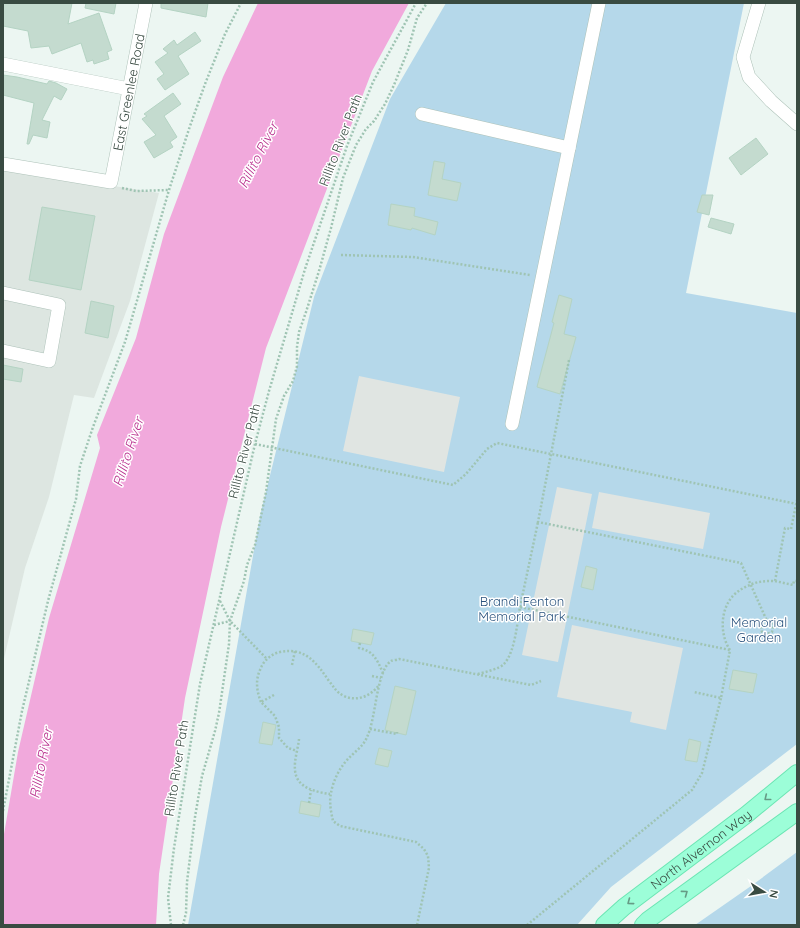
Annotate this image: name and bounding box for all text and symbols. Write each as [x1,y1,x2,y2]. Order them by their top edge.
street label: East Greenlee Road [109,32,148,152]
street label: Rillito River Path [315,92,365,188]
water label: Rillito River [234,118,283,191]
street label: Rillito River Path [224,402,264,500]
water label: Rillito River [108,414,148,489]
park label: Brandi Fenton Memorial Park [478,593,566,624]
park label: Memorial Garden [731,614,787,645]
street label: Rillito River Path [160,719,192,817]
water label: Rillito River [25,724,57,800]
one-way arrow [764,793,771,800]
street label: North Alvernon Way [647,806,754,892]
north arrow [744,872,784,912]
text: N [766,889,781,899]
one-way arrow [681,890,688,898]
one-way arrow [628,898,635,905]

